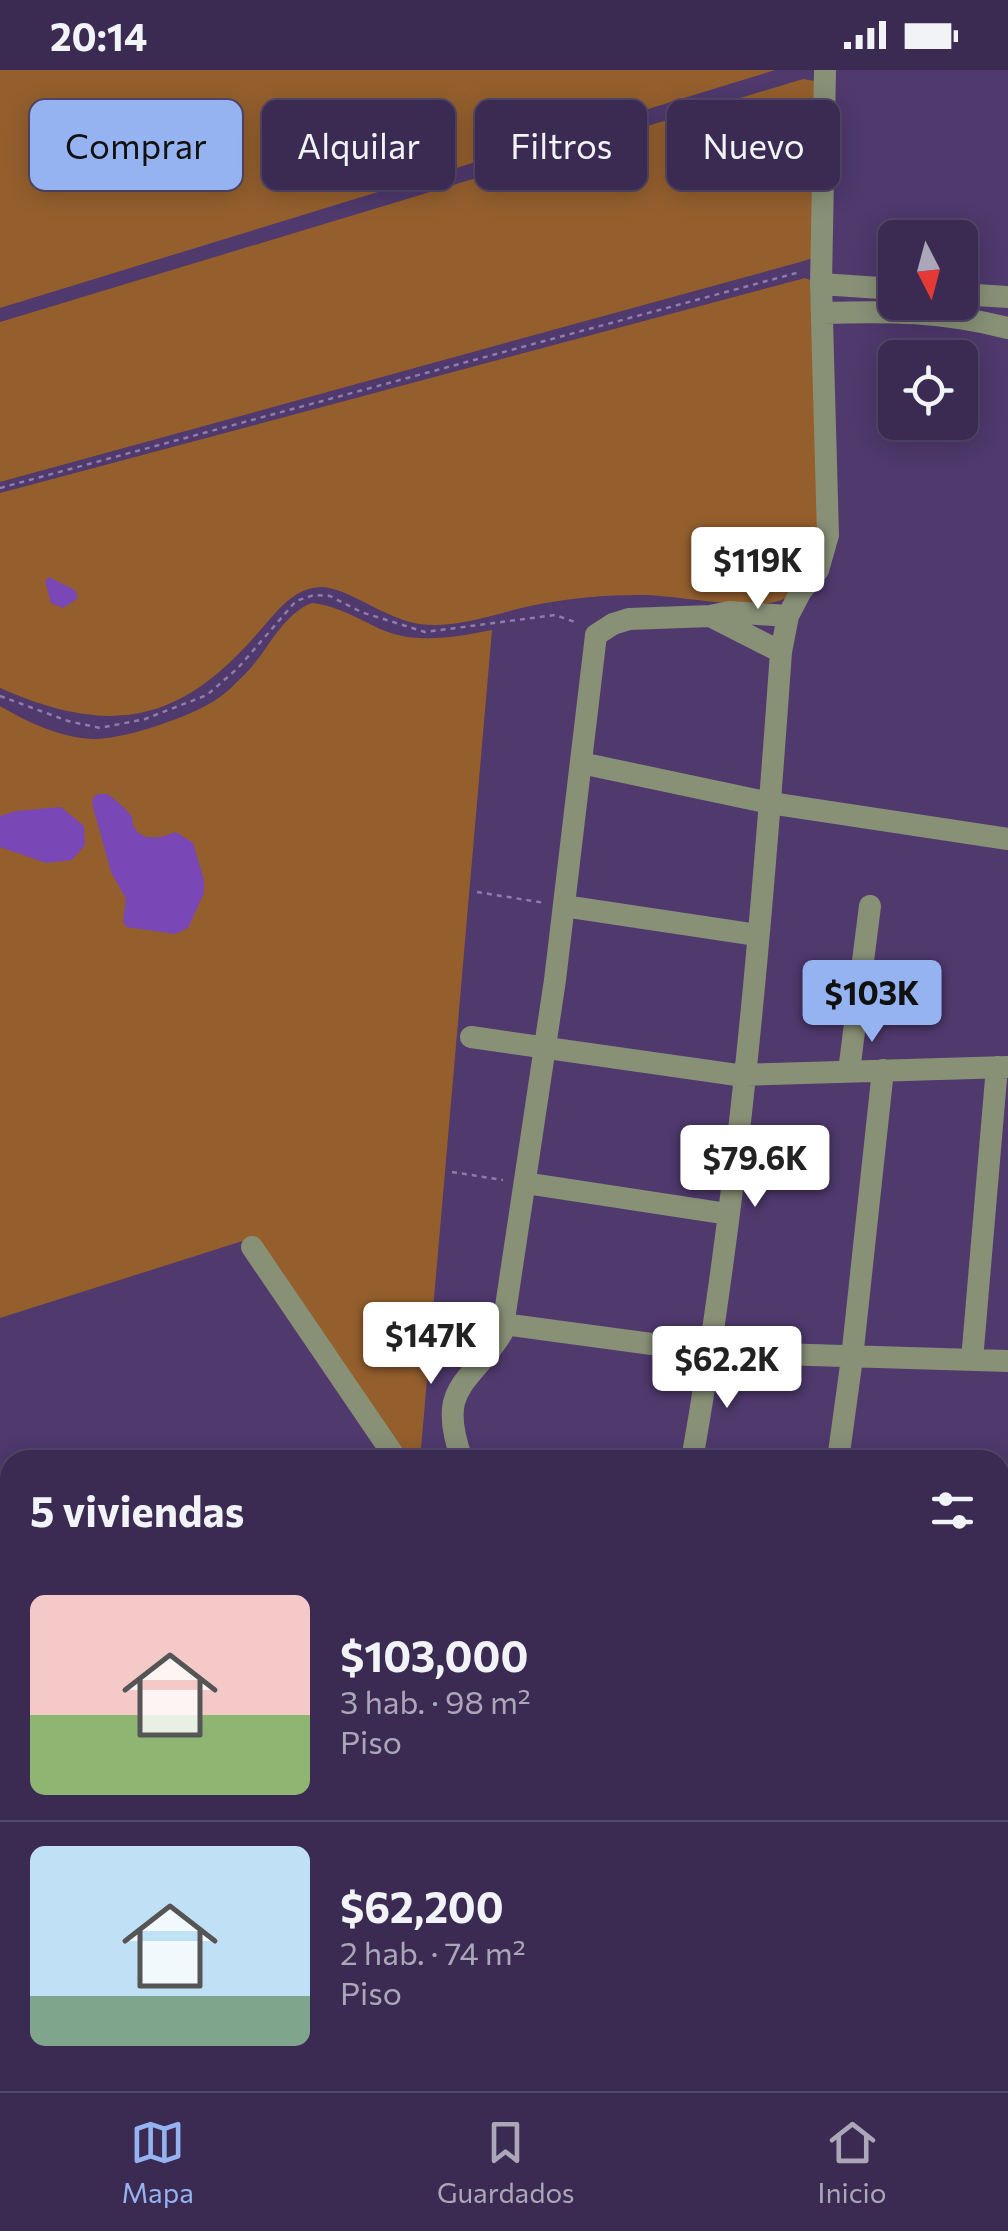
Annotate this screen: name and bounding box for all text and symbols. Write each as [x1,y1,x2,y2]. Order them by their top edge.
text: 20:14 [50,12,147,59]
chip: Comprar [30,100,242,190]
chip: Alquilar [262,100,455,190]
chip: Filtros [475,100,647,190]
chip: Nuevo [667,100,840,190]
north arrow [878,220,978,320]
map controls [878,220,978,440]
button: locate [878,340,978,440]
pin: $119K [688,527,828,612]
text: $119K [713,539,803,579]
pin: $103K [802,960,942,1045]
text: $103K [825,972,919,1012]
pin: $79.6K [674,1125,836,1210]
text: $79.6K [702,1137,808,1177]
pin: $147K [361,1302,501,1387]
text: $147K [385,1314,477,1354]
pin: $62.2K [646,1326,808,1411]
text: $62.2K [674,1338,780,1378]
icon: filters [925,1483,980,1538]
text: 5 viviendas [30,1484,244,1536]
text: $103,000 [340,1629,528,1681]
icon: home [110,1635,230,1755]
text: 3 hab. · 98 m² [340,1681,531,1721]
text: Piso [340,1721,402,1761]
text: $62,200 [340,1880,504,1932]
icon: home [110,1886,230,2006]
text: 2 hab. · 74 m² [340,1932,526,1972]
text: Piso [340,1972,402,2012]
tab: Mapa [122,2115,194,2209]
tab: Guardados [437,2115,575,2209]
tab: Inicio [818,2115,886,2209]

